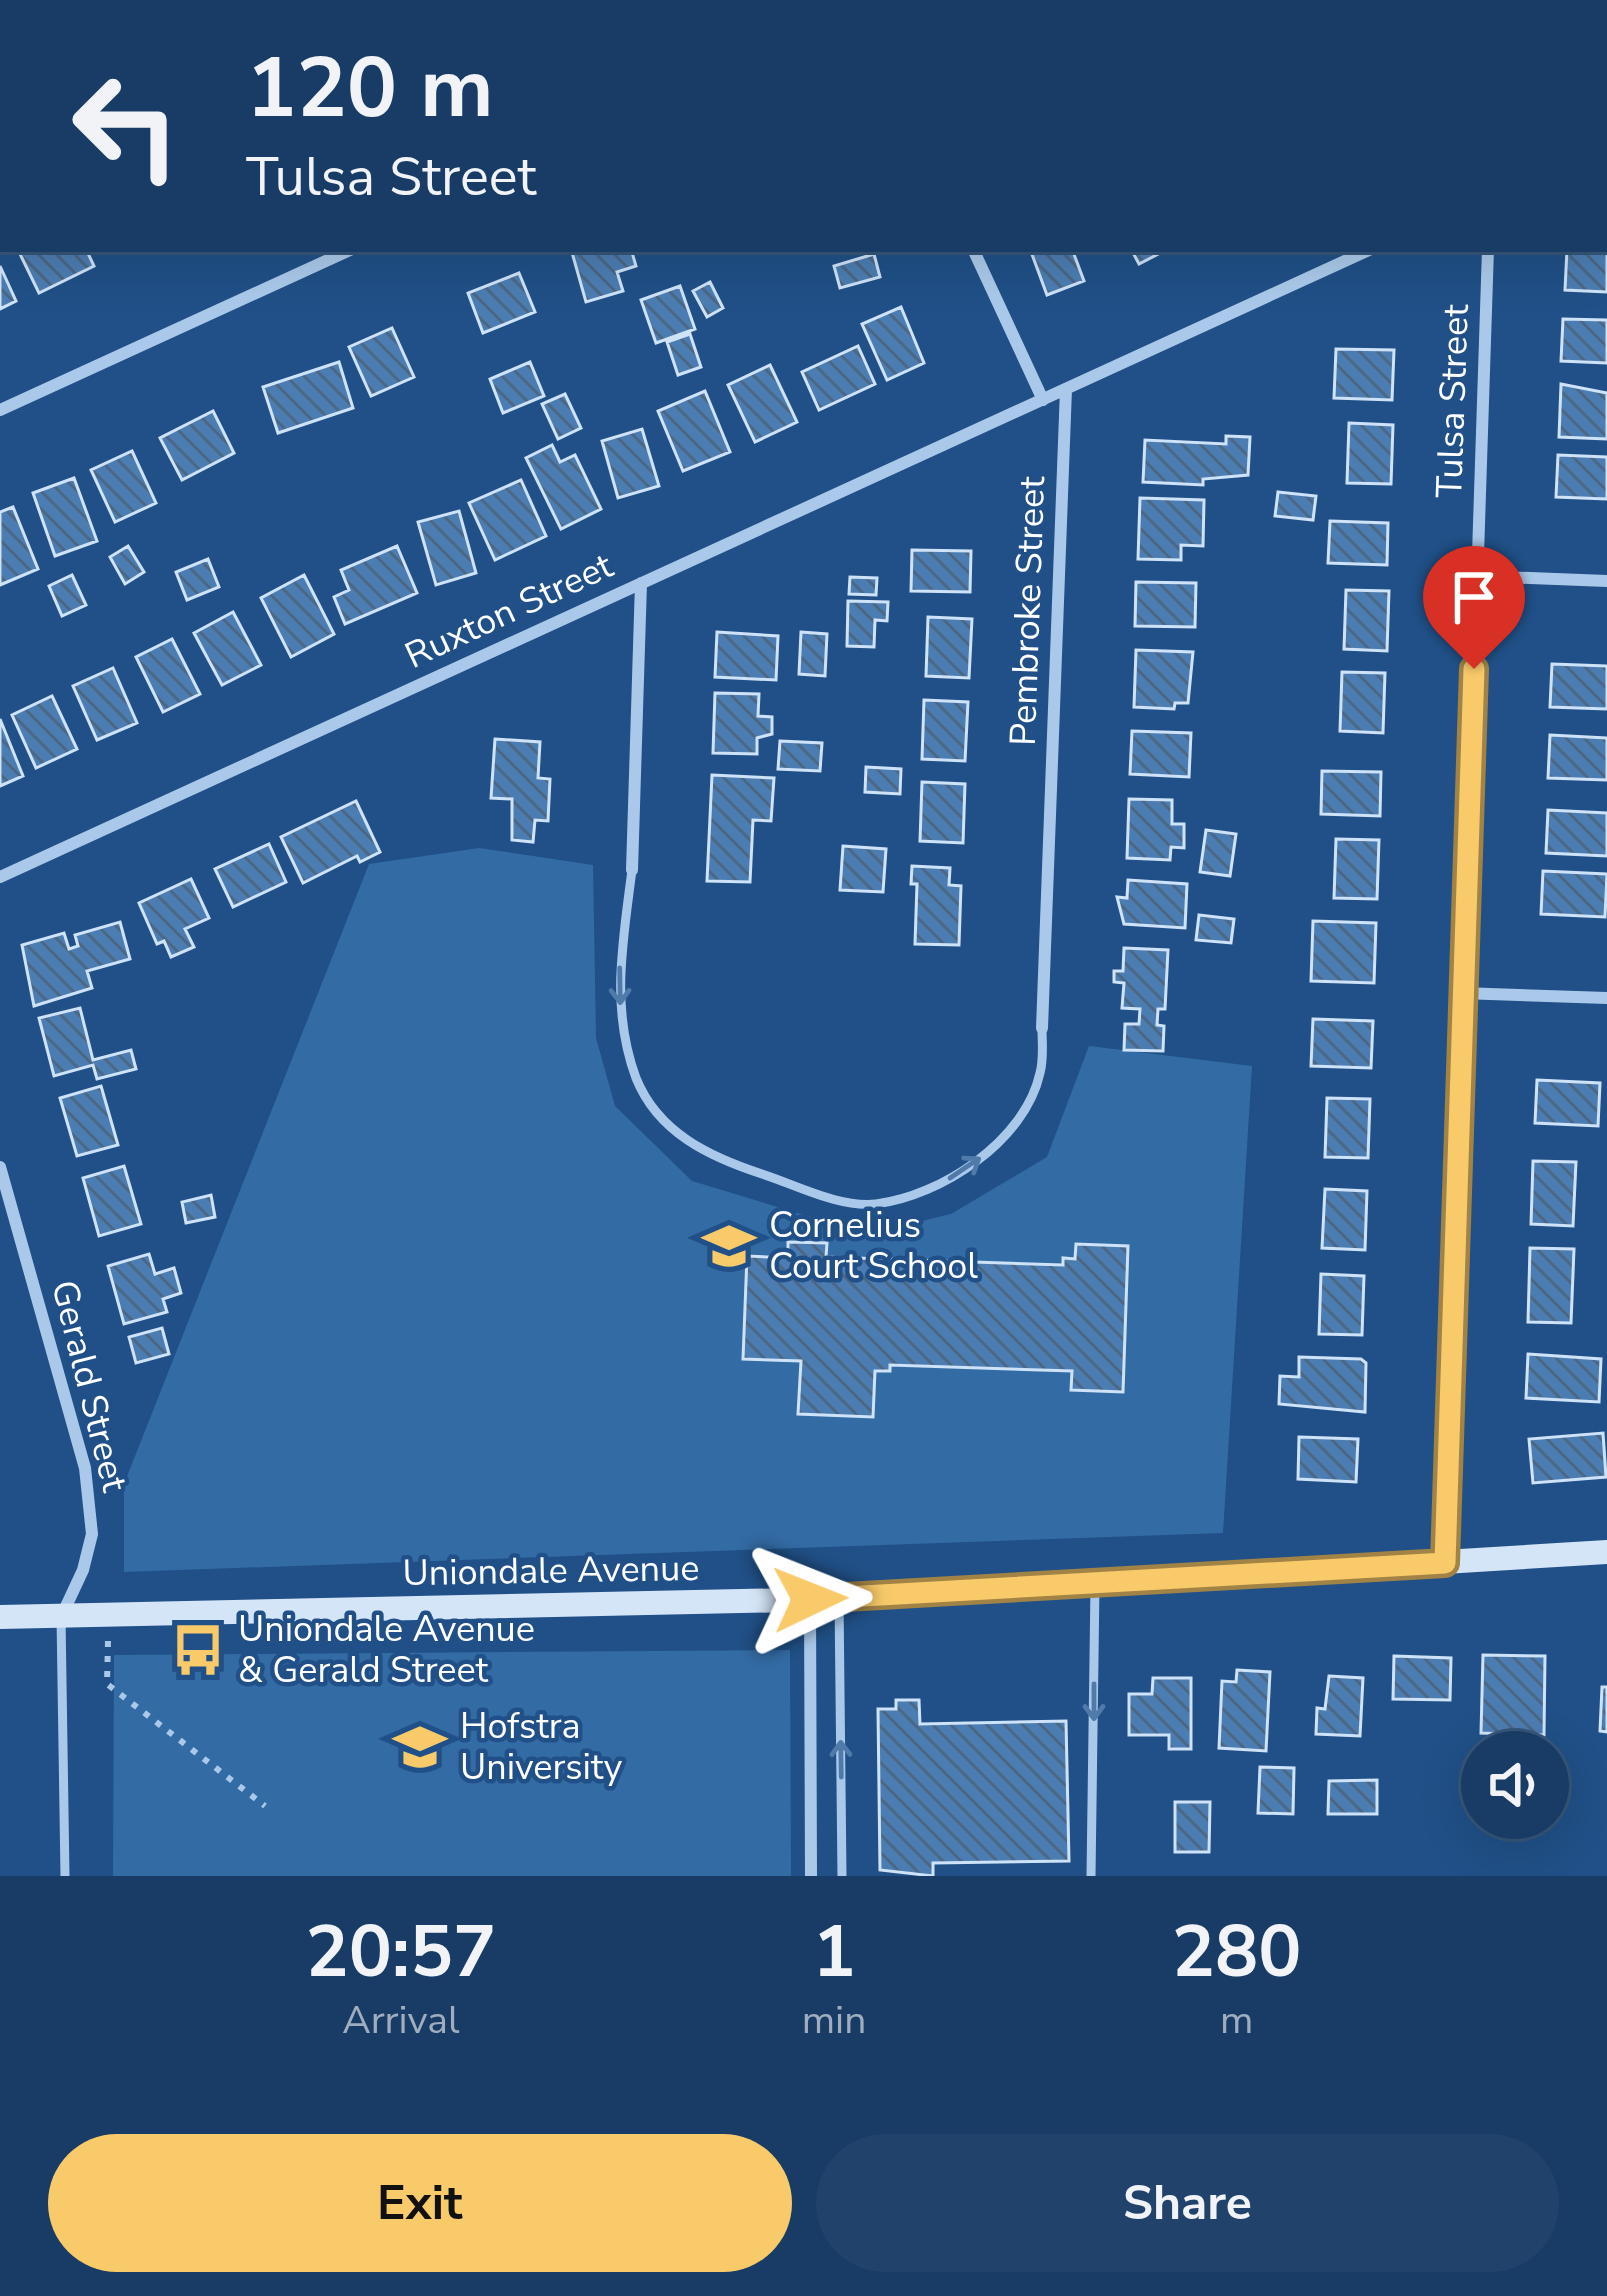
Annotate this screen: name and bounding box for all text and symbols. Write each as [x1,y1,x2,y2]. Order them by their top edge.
text: 120 m [246,31,494,146]
icon: left [48,48,204,204]
text: Tulsa Street [246,140,536,214]
street label: Tulsa Street [1425,303,1481,499]
street label: Pembroke Street [999,475,1057,747]
street label: Ruxton Street [397,541,621,680]
pin [1423,546,1525,669]
icon: arrive [1441,564,1507,630]
one-way arrow [608,966,631,1005]
one-way arrow [948,1155,982,1180]
place label: Cornelius Court School [769,1201,978,1291]
school or university icon: Cornelius Court School [700,1217,758,1275]
street label: Gerald Street [39,1275,139,1497]
position arrow [747,1536,873,1662]
street label: Uniondale Avenue [402,1544,700,1598]
place label: Uniondale Avenue & Gerald Street [238,1605,535,1695]
bus stop icon: Uniondale Avenue & Gerald Street [169,1621,227,1679]
one-way arrow [1083,1682,1105,1721]
place label: Hofstra University [460,1702,623,1792]
school or university icon: Hofstra University [391,1718,449,1776]
map controls [1461,1731,1569,1839]
button: sound [1461,1731,1569,1839]
one-way arrow [830,1740,852,1779]
text: 20:57 [306,1903,496,2001]
text: 1 [812,1903,856,2001]
text: 280 [1172,1903,1301,2001]
text: Arrival [342,1994,460,2047]
text: min [802,1994,866,2047]
text: m [1220,1994,1253,2047]
button: Exit [48,2134,792,2272]
button: Share [816,2134,1559,2272]

